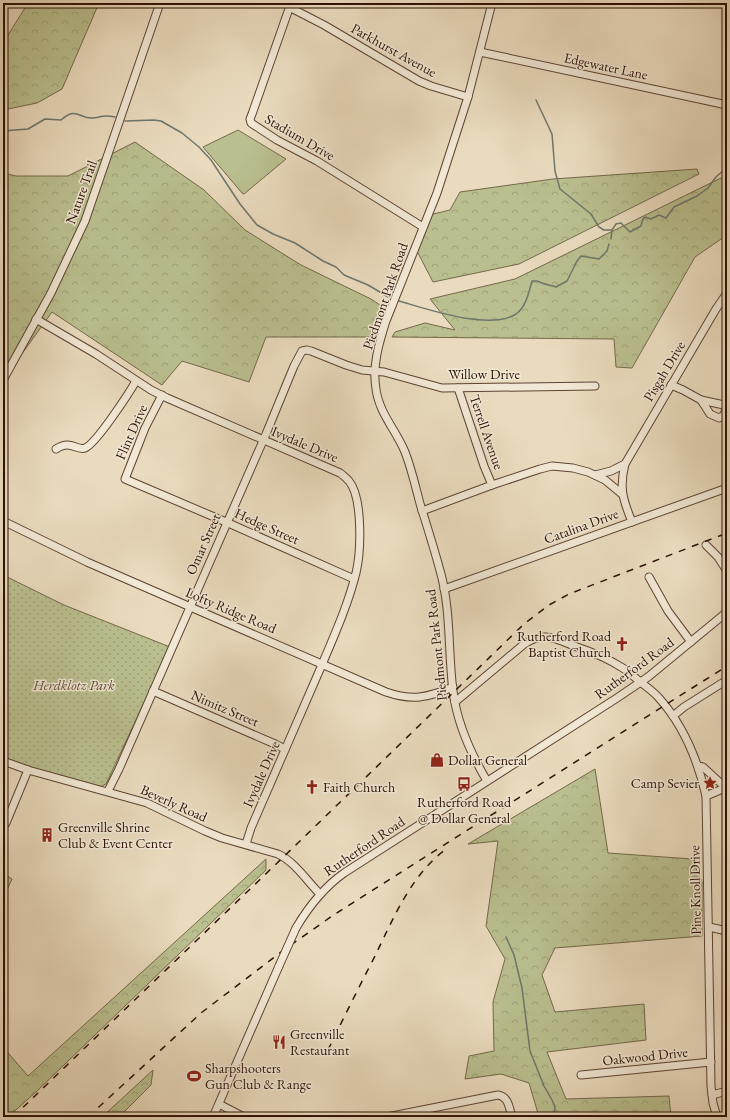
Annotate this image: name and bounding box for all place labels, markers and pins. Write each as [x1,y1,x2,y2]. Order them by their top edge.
place label: Rutherford Road Baptist Church [517,627,612,661]
church icon: Rutherford Road Baptist Church [614,636,630,652]
place label: Dollar General [448,751,528,769]
shop icon: Dollar General [429,752,445,768]
place label: Camp Sevier [631,774,699,792]
place icon: Camp Sevier [702,775,718,791]
bus stop icon: Rutherford Road @ Dollar General [456,776,472,792]
place label: Faith Church [323,778,395,796]
church icon: Faith Church [304,779,320,795]
place label: Rutherford Road @ Dollar General [417,793,512,827]
place label: Greenville Shrine Club & Event Center [58,818,173,852]
building icon: Greenville Shrine Club & Event Center [39,827,55,843]
place label: Greenville Restaurant [290,1025,350,1059]
restaurant icon: Greenville Restaurant [271,1034,287,1050]
place label: Sharpshooters Gun Club & Range [205,1059,312,1093]
sports icon: Sharpshooters Gun Club & Range [186,1068,202,1084]

